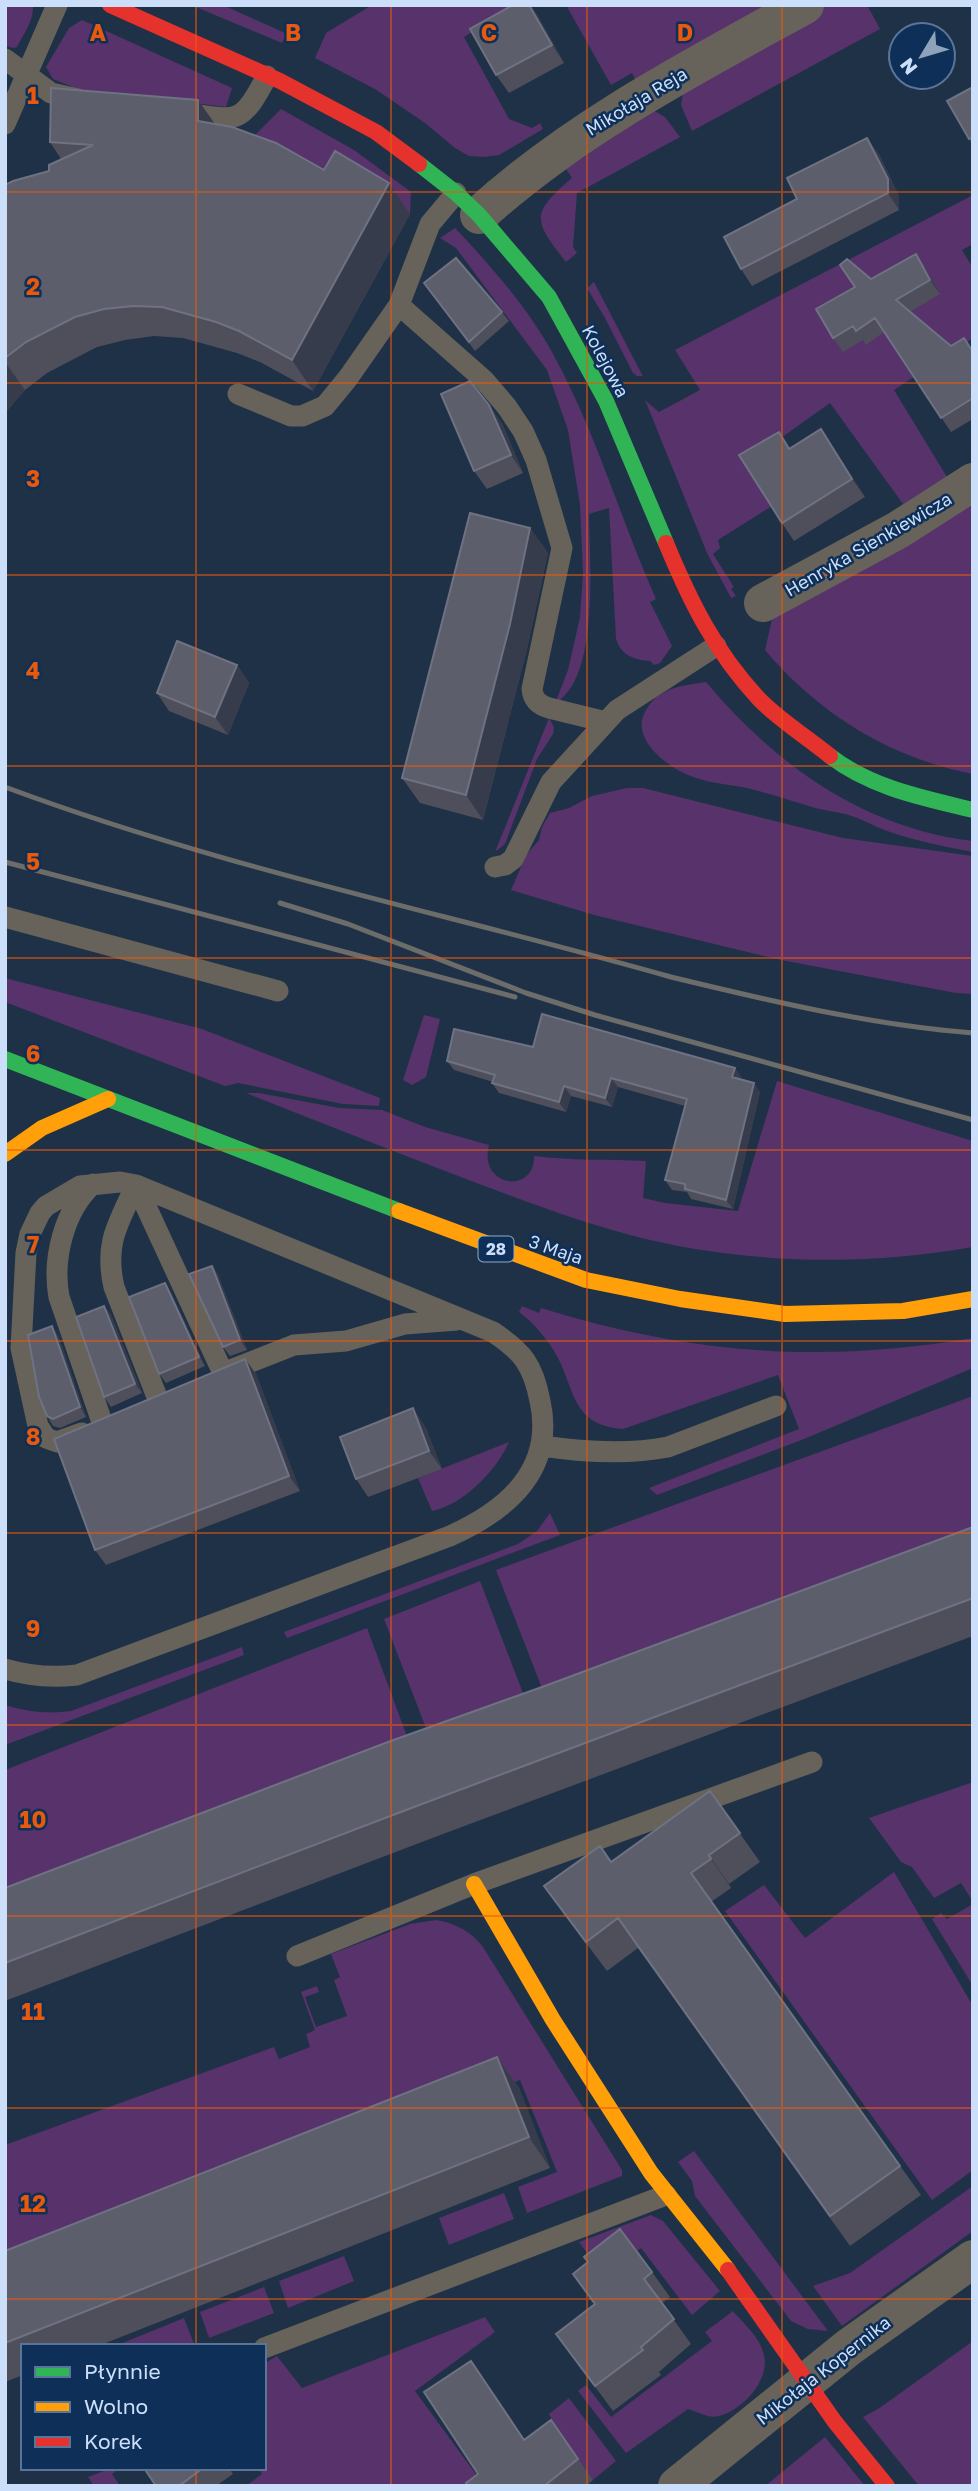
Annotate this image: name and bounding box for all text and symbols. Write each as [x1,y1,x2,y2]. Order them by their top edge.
text: A [90,18,107,46]
text: B [285,18,301,46]
text: C [481,18,497,46]
text: D [677,18,693,46]
north arrow [887,21,957,91]
text: N [895,54,922,80]
street label: Mikołaja Reja [581,62,691,140]
text: 1 [27,81,39,109]
text: 2 [26,272,40,300]
street label: Kolejowa [578,321,634,401]
text: 3 [26,464,40,492]
street label: Henryka Sienkiewicza [781,487,955,601]
text: 4 [26,656,40,684]
text: 5 [26,847,40,875]
text: 6 [26,1039,40,1067]
text: 7 [27,1230,39,1258]
street label: 3 Maja [526,1230,586,1268]
road number: 28 [478,1236,514,1261]
text: 8 [26,1422,40,1450]
text: 9 [26,1614,40,1642]
text: 10 [20,1805,46,1833]
text: 11 [21,1997,45,2025]
text: 12 [20,2189,46,2217]
street label: Mikołaja Kopernika [751,2311,895,2429]
legend [21,2344,266,2470]
text: Płynnie [84,2358,161,2384]
text: Wolno [84,2393,148,2419]
text: Korek [84,2428,143,2454]

